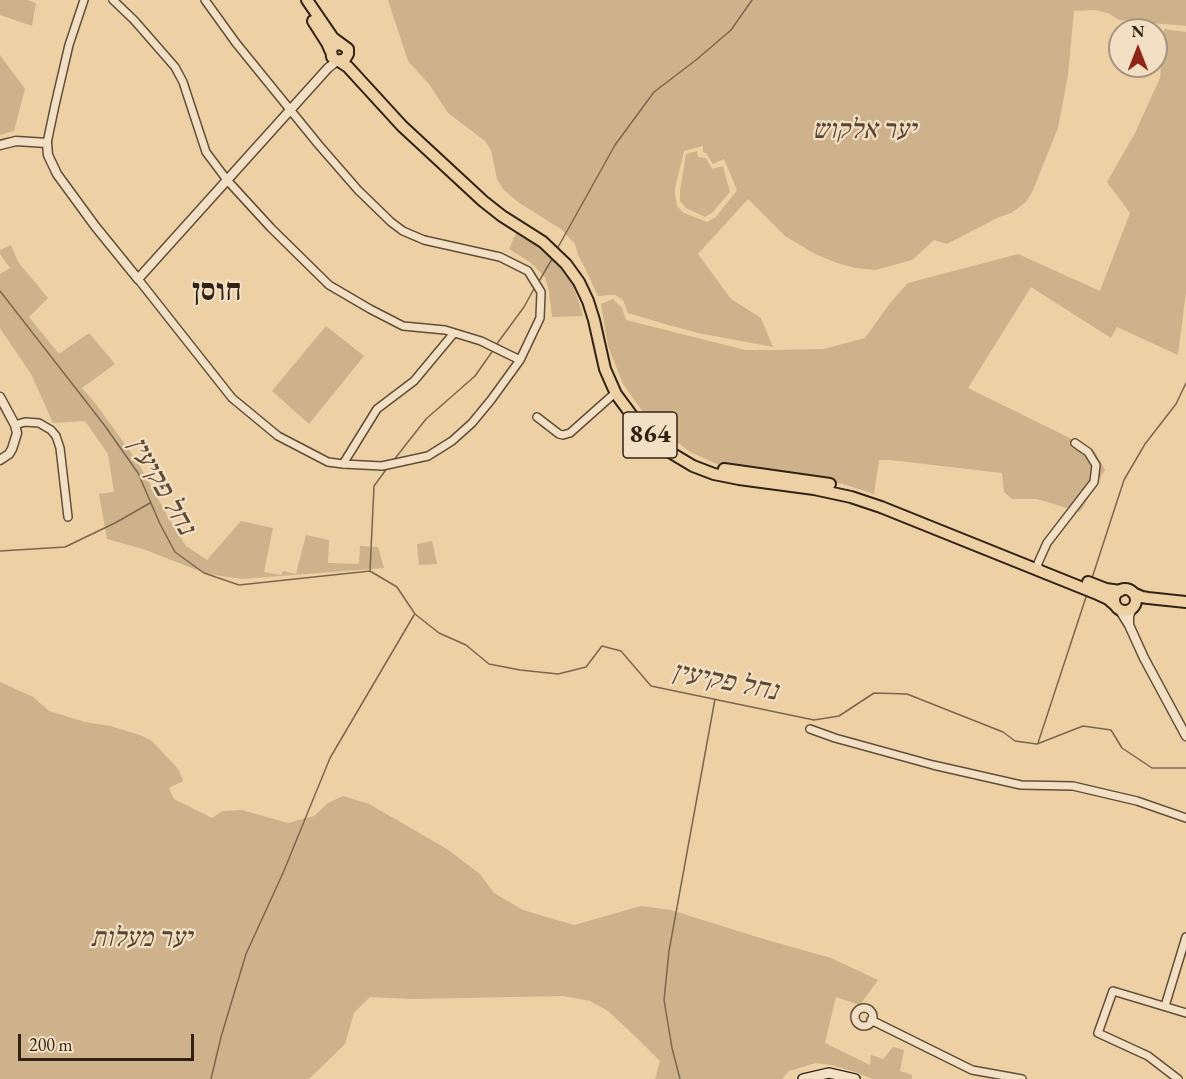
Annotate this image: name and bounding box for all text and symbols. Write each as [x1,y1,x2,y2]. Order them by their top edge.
north arrow [1108,18,1168,78]
text: N [1132,21,1144,42]
park label: יער אלקוש [812,115,916,147]
district label: חוסן [192,274,242,310]
road number: 864 [623,412,677,458]
water label: נחל פקיעין [120,431,202,541]
water label: נחל פקיעין [669,655,781,709]
park label: יער מעלות [90,923,192,955]
scale bar [21,1022,196,1060]
text: 200 m [29,1033,73,1056]

